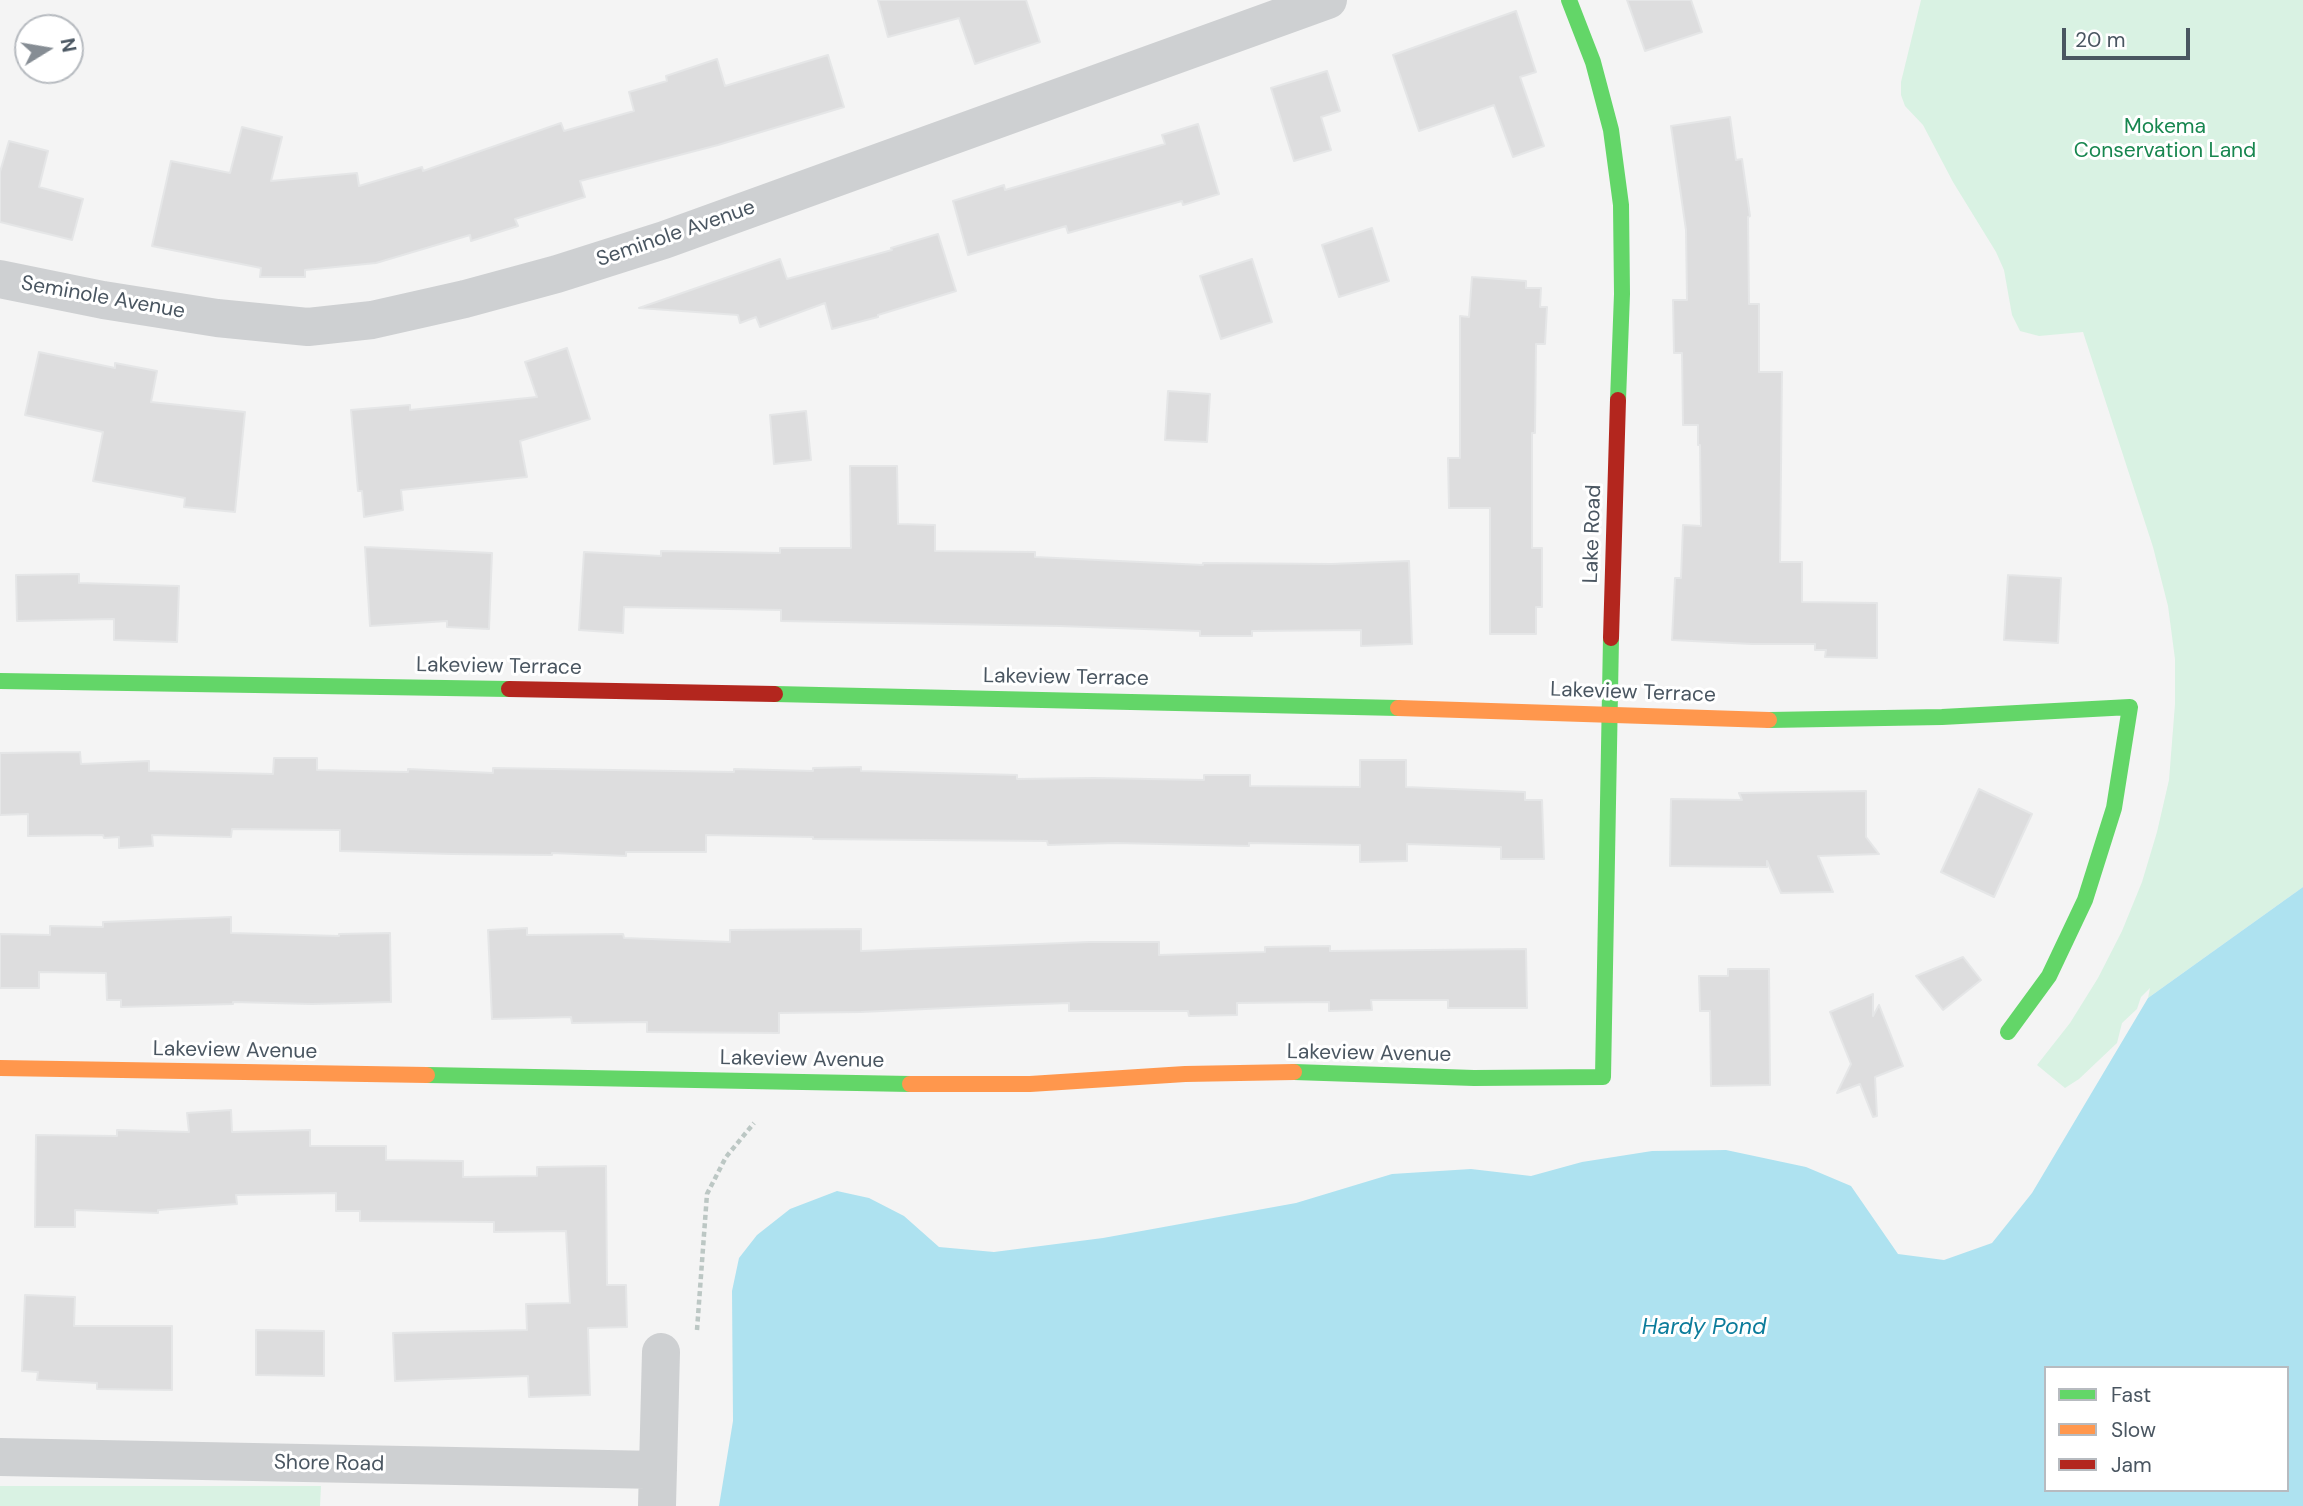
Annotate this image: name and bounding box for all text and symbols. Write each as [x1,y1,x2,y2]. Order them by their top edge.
north arrow [14,14,84,84]
scale bar [2065,14,2193,58]
text: 20 m [2075,26,2126,54]
text: N [55,36,82,54]
park label: Mokema Conservation Land [2074,114,2256,164]
street label: Seminole Avenue [593,195,759,273]
street label: Seminole Avenue [19,271,187,325]
street label: Lake Road [1579,484,1607,584]
street label: Lakeview Terrace [416,653,582,681]
street label: Lakeview Terrace [983,664,1149,692]
street label: Lakeview Terrace [1550,678,1716,708]
street label: Lakeview Avenue [153,1037,317,1065]
street label: Lakeview Avenue [1287,1040,1451,1068]
street label: Lakeview Avenue [720,1046,884,1074]
water label: Hardy Pond [1642,1314,1766,1342]
legend [2044,1366,2289,1492]
text: Fast [2111,1381,2151,1409]
text: Slow [2111,1416,2156,1444]
street label: Shore Road [274,1450,384,1478]
text: Jam [2111,1451,2152,1479]

